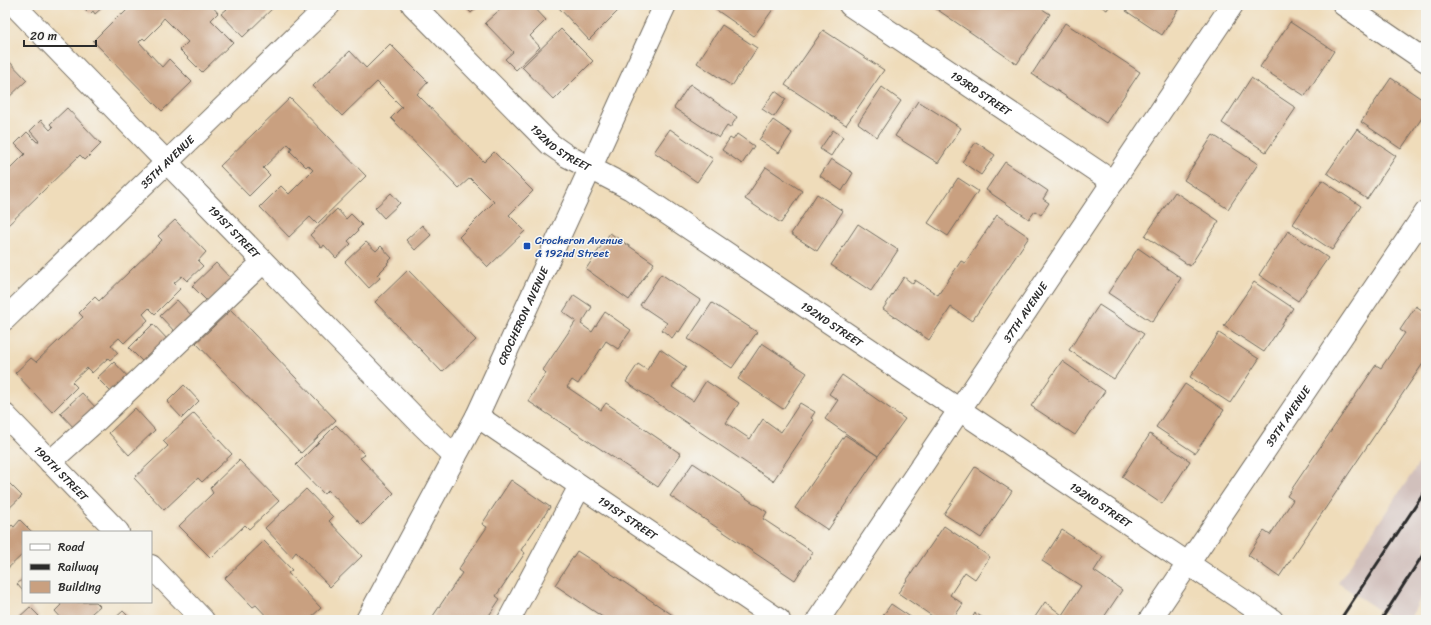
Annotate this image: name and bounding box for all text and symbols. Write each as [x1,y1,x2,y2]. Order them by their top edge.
scale bar [24,22,96,48]
text: 20 m [30,25,57,47]
street label: 193RD STREET [946,66,1016,121]
street label: 192ND STREET [525,120,594,177]
street label: 35TH AVENUE [136,130,200,193]
street label: 191ST STREET [203,201,265,263]
place label: Crocheron Avenue & 192nd Street [535,231,623,263]
marker: Crocheron Avenue & 192nd Street [522,241,532,251]
street label: CROCHERON AVENUE [493,263,554,368]
street label: 37TH AVENUE [998,278,1053,347]
street label: 192ND STREET [797,297,867,353]
street label: 39TH AVENUE [1261,381,1316,451]
street label: 190TH STREET [29,441,93,506]
street label: 192ND STREET [1066,477,1136,533]
street label: 191ST STREET [594,491,662,546]
legend [22,531,152,603]
text: Road [58,536,85,558]
text: Railway [58,556,99,578]
text: Building [58,576,101,598]

